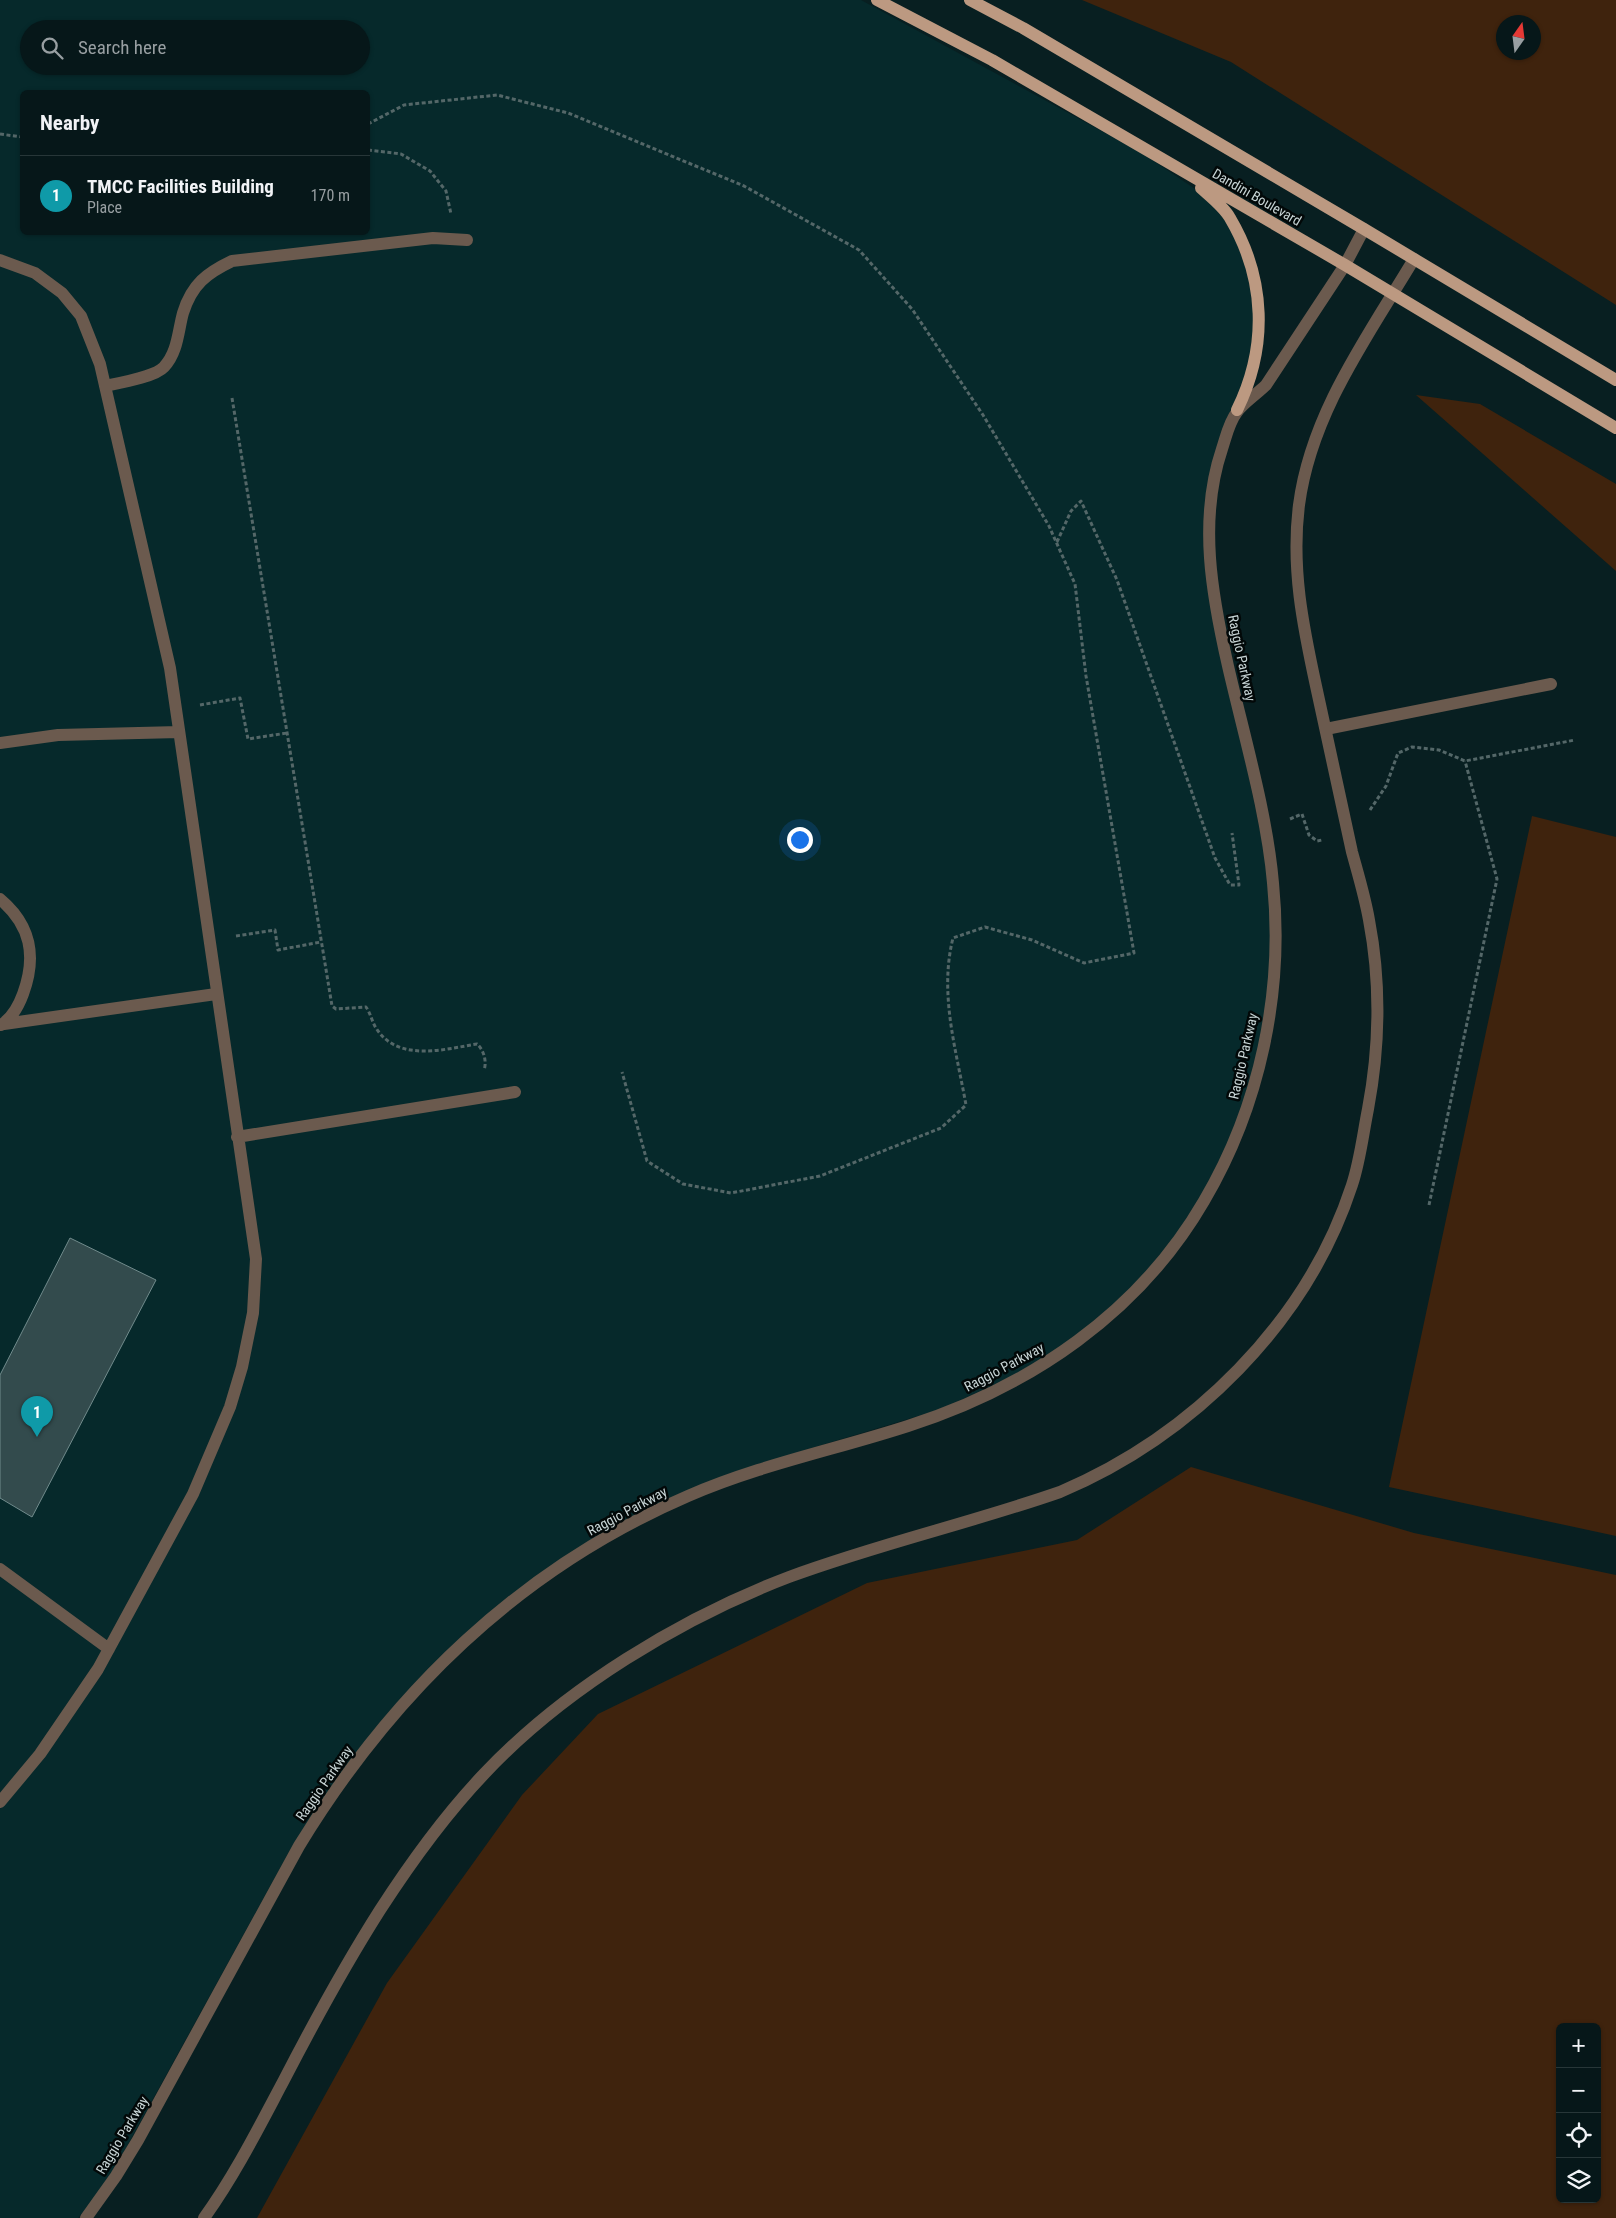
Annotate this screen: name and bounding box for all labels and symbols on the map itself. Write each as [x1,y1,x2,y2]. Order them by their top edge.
north arrow [1496,15,1541,60]
street label: Dandini Boulevard [1210,165,1304,229]
street label: Raggio Parkway [1225,613,1259,703]
your location [787,827,813,853]
street label: Raggio Parkway [1225,1011,1261,1101]
street label: Raggio Parkway [961,1339,1047,1395]
pin: 1 [21,1396,53,1437]
street label: Raggio Parkway [584,1483,670,1539]
street label: Raggio Parkway [292,1742,356,1824]
street label: Raggio Parkway [93,2093,152,2177]

